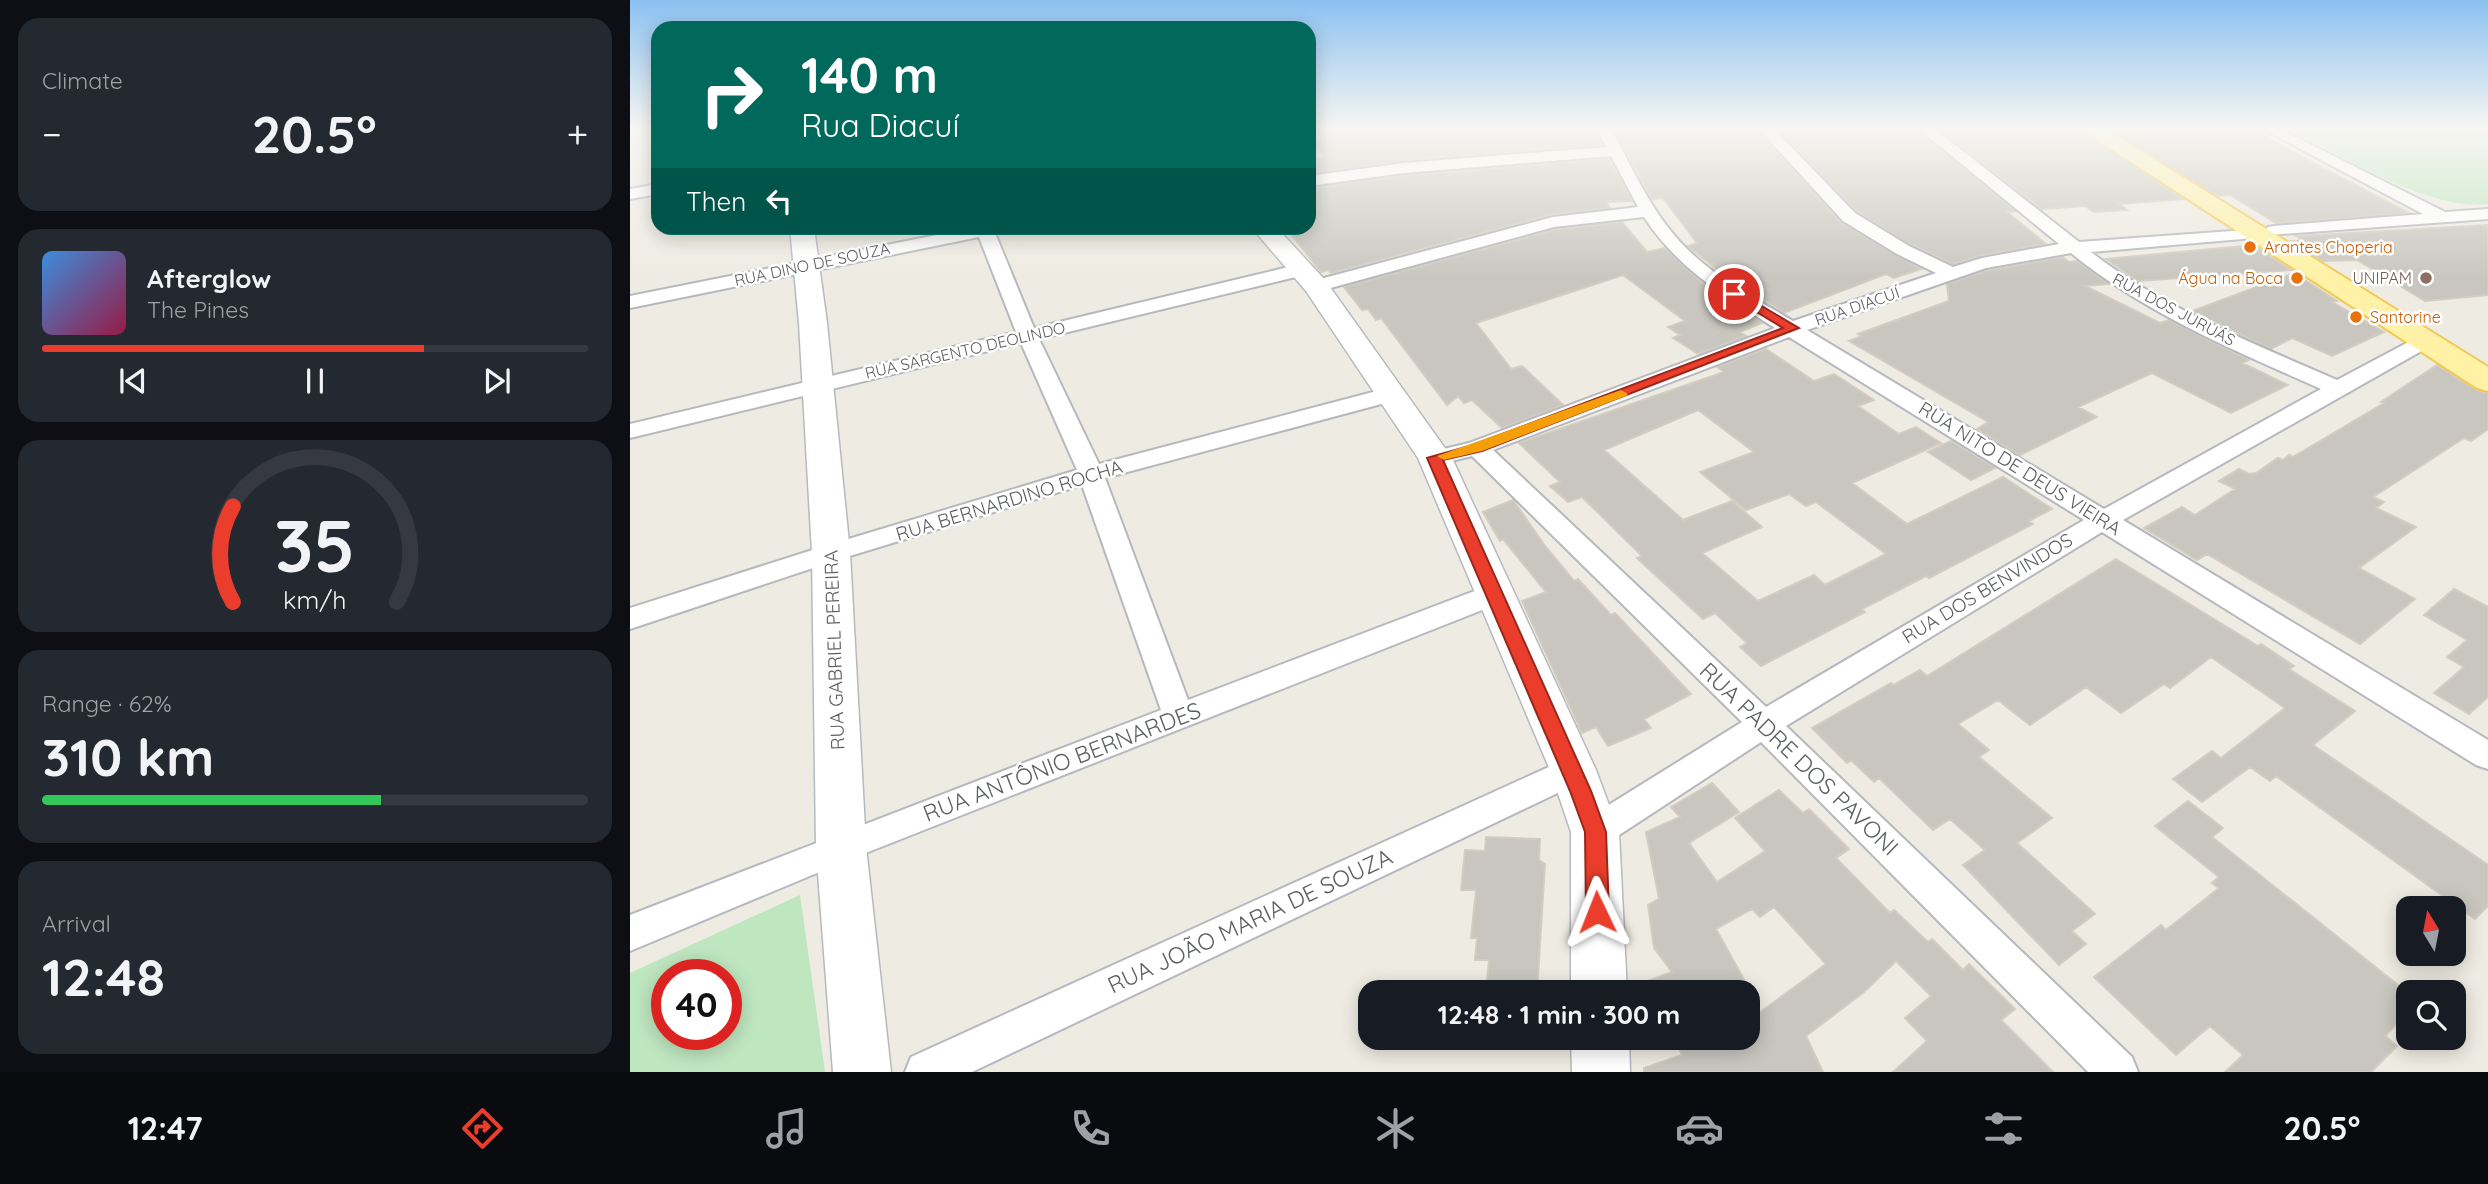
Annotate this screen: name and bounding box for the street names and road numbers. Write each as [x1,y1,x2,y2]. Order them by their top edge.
street label: RUA DINO DE SOUZA [732,238,892,290]
street label: RUA DOS JURUÁS [2109,268,2239,350]
street label: RUA DIACUÍ [1812,282,1903,330]
street label: RUA SARGENTO DEOLINDO [863,317,1067,383]
street label: RUA NITO DE DEUS VIEIRA [1914,396,2126,540]
street label: RUA BERNARDINO ROCHA [893,454,1125,546]
street label: RUA DOS BENVINDOS [1897,528,2077,648]
street label: RUA GABRIEL PEREIRA [819,549,849,751]
street label: RUA PADRE DOS PAVONI [1694,656,1905,861]
street label: RUA ANTÔNIO BERNARDES [919,695,1205,828]
street label: RUA JOÃO MARIA DE SOUZA [1103,842,1397,999]

